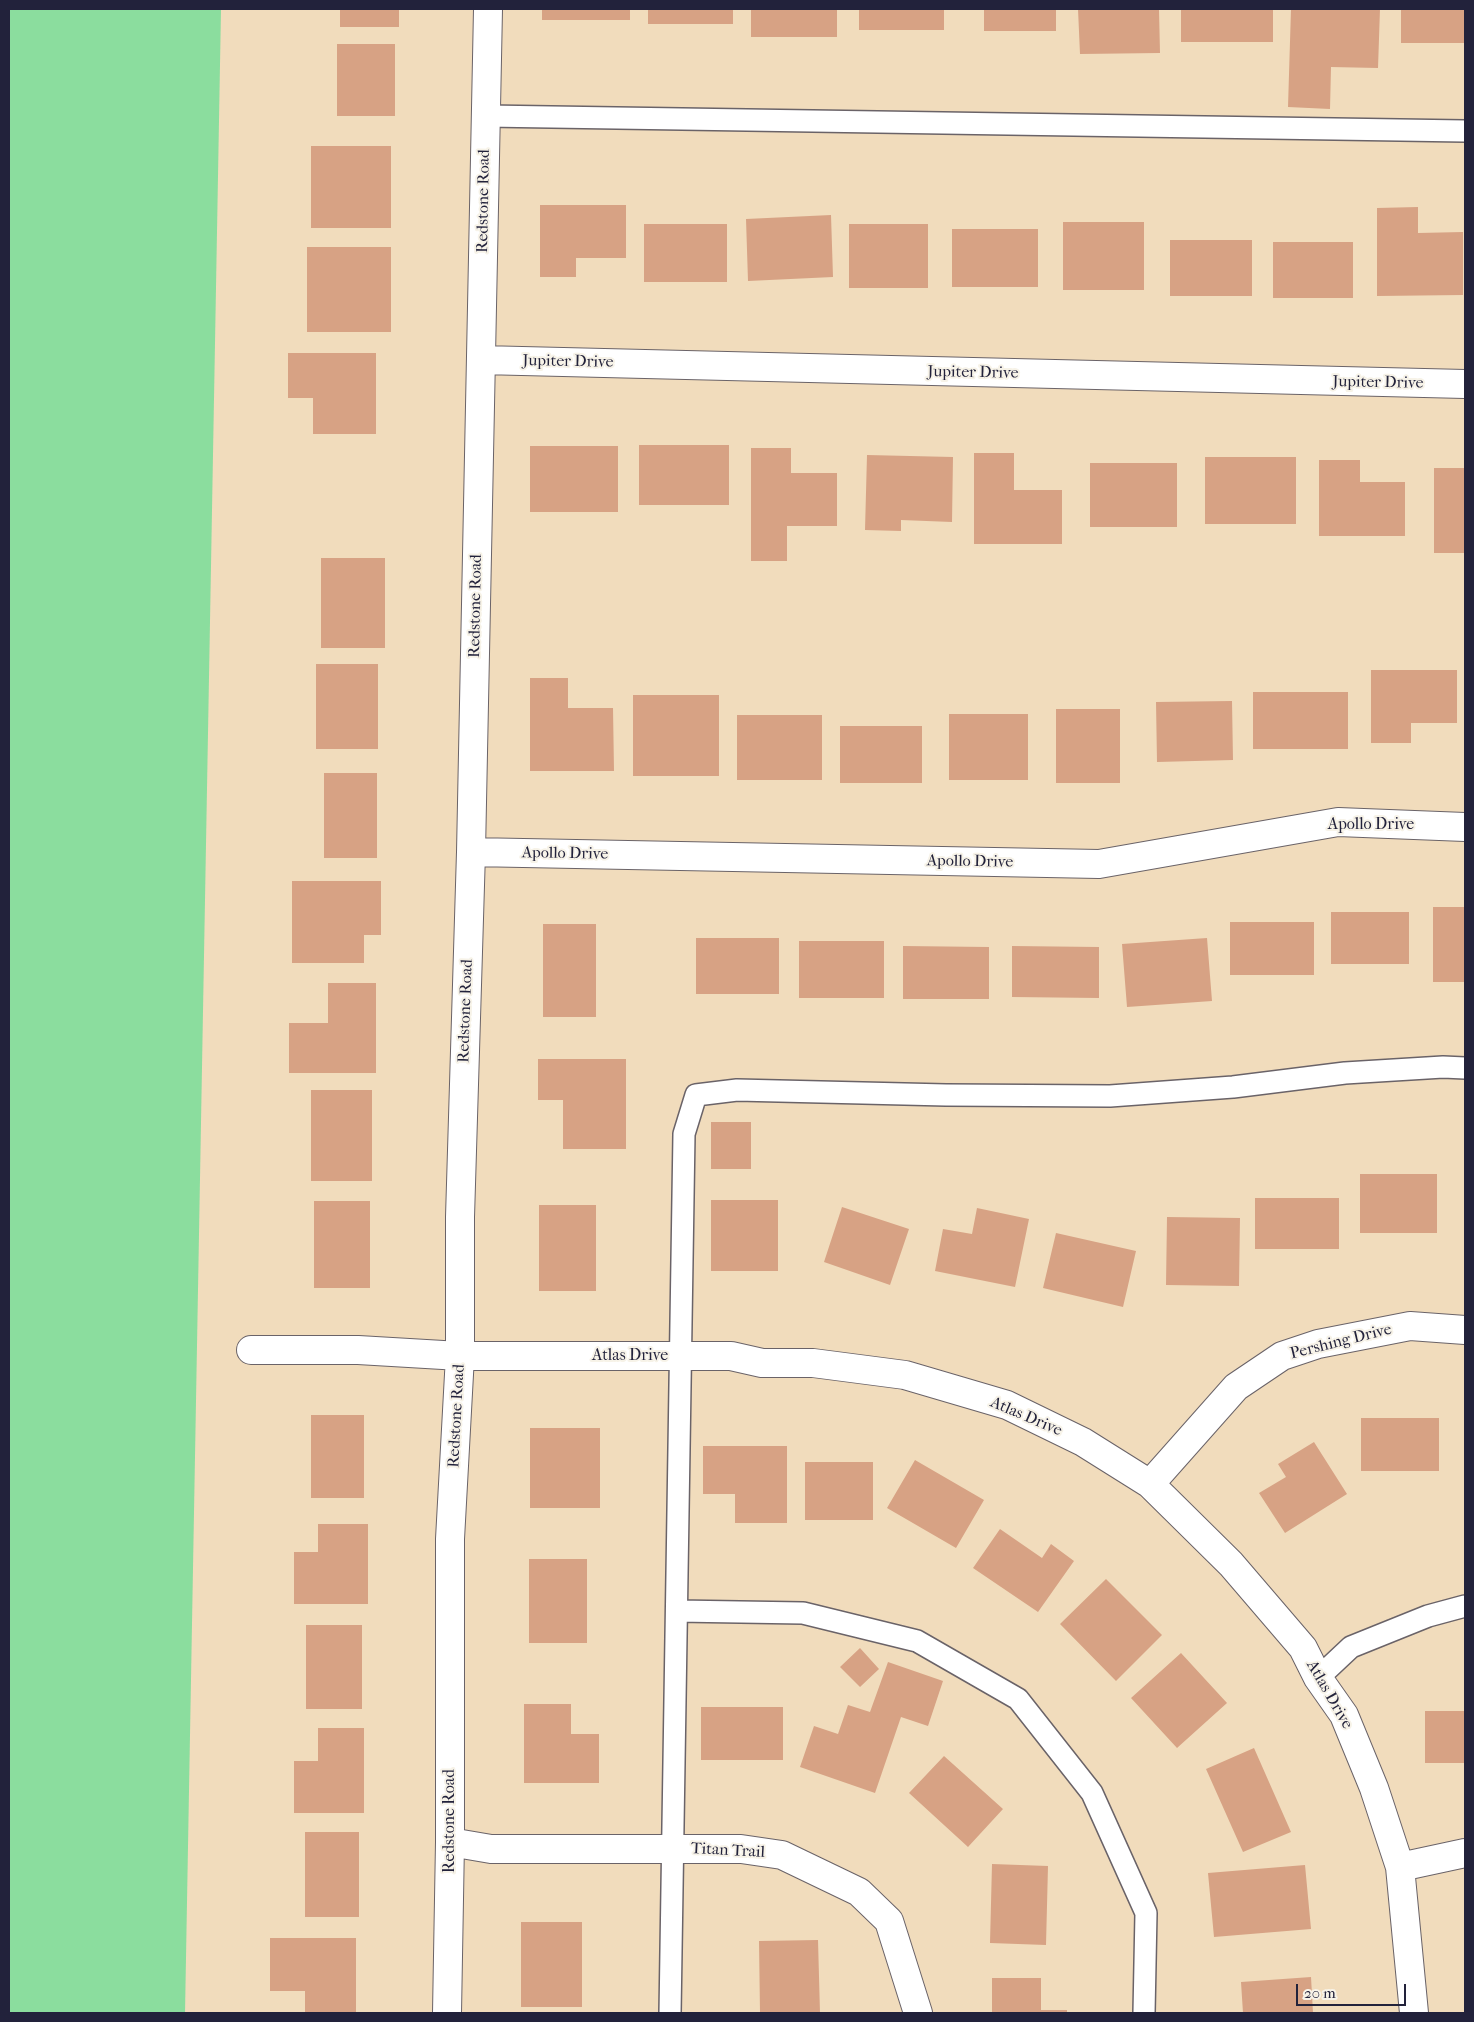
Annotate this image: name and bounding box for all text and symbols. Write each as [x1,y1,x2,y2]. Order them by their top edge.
street label: Redstone Road [473,149,495,253]
street label: Jupiter Drive [522,352,614,372]
street label: Jupiter Drive [927,363,1019,383]
street label: Jupiter Drive [1332,373,1424,393]
street label: Redstone Road [465,554,487,658]
street label: Apollo Drive [1328,815,1414,835]
street label: Apollo Drive [522,844,608,864]
street label: Apollo Drive [927,852,1013,872]
street label: Redstone Road [455,959,477,1063]
street label: Pershing Drive [1288,1320,1394,1364]
street label: Atlas Drive [592,1346,668,1366]
street label: Redstone Road [445,1364,469,1468]
street label: Atlas Drive [987,1393,1065,1441]
street label: Atlas Drive [1302,1657,1356,1733]
street label: Redstone Road [440,1769,460,1873]
street label: Titan Trail [691,1839,765,1863]
scale bar [1299,1974,1409,2006]
text: 20 m [1304,1984,1336,2002]

